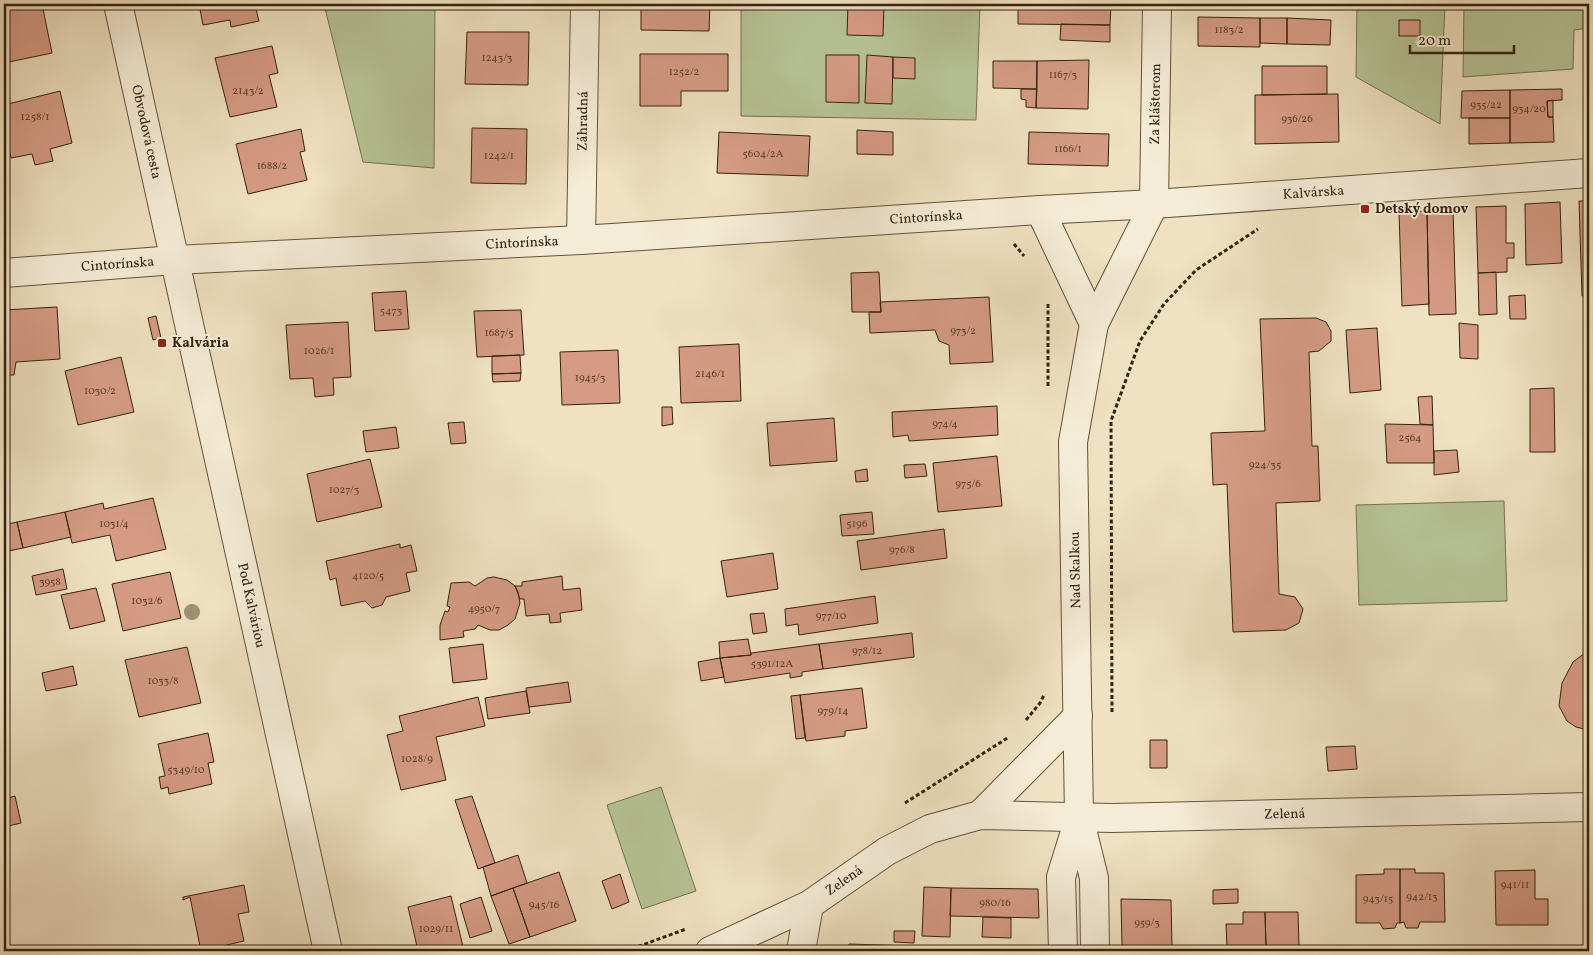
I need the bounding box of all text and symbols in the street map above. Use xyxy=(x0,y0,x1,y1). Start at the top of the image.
scale bar xyxy=(1410,22,1514,54)
house number: 1183/2 xyxy=(1214,23,1244,38)
text: 20 m xyxy=(1418,31,1451,52)
house number: 1243/3 xyxy=(482,51,513,66)
street label: Za kláštorom xyxy=(1145,63,1166,145)
house number: 1252/2 xyxy=(669,65,699,80)
house number: 1167/3 xyxy=(1049,68,1078,83)
street label: Obvodová cesta xyxy=(127,83,166,181)
house number: 2143/2 xyxy=(232,84,264,99)
street label: Záhradná xyxy=(573,91,593,151)
house number: 935/22 xyxy=(1470,98,1502,113)
house number: 934/20 xyxy=(1512,102,1546,117)
house number: 1258/1 xyxy=(20,110,50,125)
house number: 936/26 xyxy=(1281,112,1313,127)
house number: 1166/1 xyxy=(1054,142,1082,157)
house number: 5604/2A xyxy=(743,147,784,162)
house number: 1242/1 xyxy=(484,149,514,164)
house number: 1688/2 xyxy=(257,159,287,174)
street label: Kalvárska xyxy=(1282,181,1345,204)
place label: Detský domov xyxy=(1375,200,1468,219)
marker: Detský domov xyxy=(1359,203,1371,215)
street label: Cintorínska xyxy=(889,206,963,229)
street label: Cintorínska xyxy=(485,232,559,254)
street label: Cintorínska xyxy=(81,252,155,277)
house number: 5473 xyxy=(380,304,403,319)
house number: 973/2 xyxy=(950,324,976,339)
house number: 1687/5 xyxy=(485,326,513,341)
place label: Kalvária xyxy=(172,334,229,353)
marker: Kalvária xyxy=(156,337,168,349)
house number: 1026/1 xyxy=(304,344,334,359)
house number: 2146/1 xyxy=(695,367,725,382)
house number: 1945/3 xyxy=(575,371,606,386)
house number: 1030/2 xyxy=(84,384,116,399)
house number: 974/4 xyxy=(932,417,958,432)
house number: 2564 xyxy=(1398,431,1422,446)
house number: 924/35 xyxy=(1249,458,1281,473)
house number: 975/6 xyxy=(955,477,981,492)
house number: 1027/3 xyxy=(329,483,360,498)
house number: 1031/4 xyxy=(99,517,129,532)
house number: 5196 xyxy=(846,517,868,532)
street label: Nad Skalkou xyxy=(1066,531,1086,609)
house number: 976/8 xyxy=(889,543,915,558)
street label: Pod Kalváriou xyxy=(233,561,270,650)
house number: 4120/5 xyxy=(352,569,384,584)
house number: 3958 xyxy=(39,575,61,590)
house number: 1032/6 xyxy=(131,594,163,609)
house number: 4950/7 xyxy=(468,602,500,617)
house number: 977/10 xyxy=(816,609,847,624)
house number: 978/12 xyxy=(852,644,882,659)
house number: 5391/12A xyxy=(751,657,793,672)
house number: 1033/8 xyxy=(147,674,179,689)
house number: 979/14 xyxy=(817,704,849,719)
house number: 1028/9 xyxy=(401,752,433,767)
house number: 5349/10 xyxy=(167,763,205,778)
street label: Zelená xyxy=(1264,804,1306,824)
street label: Zelená xyxy=(822,861,867,900)
house number: 941/11 xyxy=(1501,878,1529,893)
house number: 942/13 xyxy=(1406,890,1438,905)
house number: 943/15 xyxy=(1363,892,1393,907)
house number: 980/16 xyxy=(979,896,1011,911)
house number: 945/16 xyxy=(529,898,560,913)
house number: 959/3 xyxy=(1134,916,1160,931)
house number: 1029/11 xyxy=(419,922,453,937)

